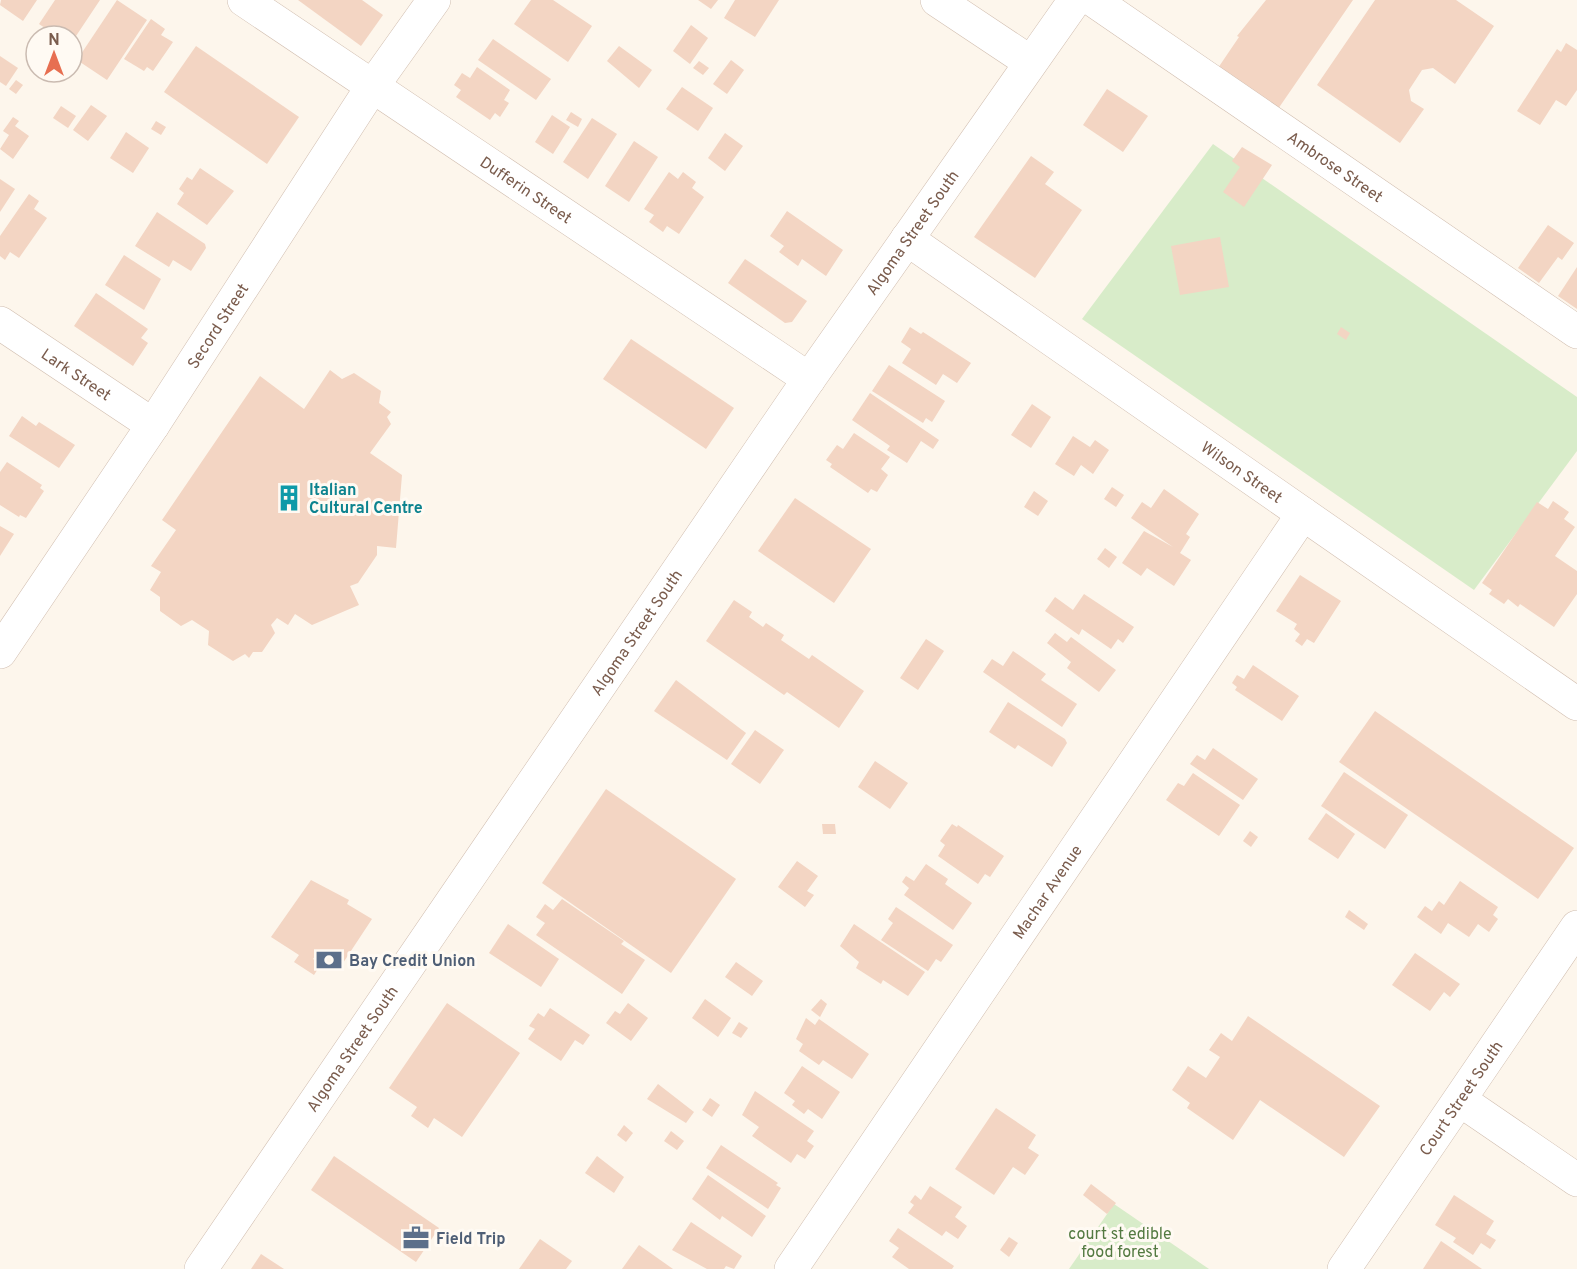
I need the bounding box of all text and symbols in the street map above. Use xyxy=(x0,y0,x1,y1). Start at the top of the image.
north arrow xyxy=(24,24,84,84)
text: N xyxy=(48,31,60,51)
street label: Ambrose Street xyxy=(1283,128,1386,208)
street label: Dufferin Street xyxy=(475,153,575,229)
street label: Algoma Street South xyxy=(863,167,964,300)
street label: Secord Street xyxy=(184,280,254,373)
street label: Lark Street xyxy=(37,345,114,406)
street label: Wilson Street xyxy=(1196,438,1286,509)
place label: Italian Cultural Centre xyxy=(309,481,423,519)
building icon: Italian Cultural Centre xyxy=(274,483,304,513)
street label: Algoma Street South xyxy=(587,567,688,700)
street label: Machar Avenue xyxy=(1010,842,1088,944)
bank icon: Bay Credit Union xyxy=(314,945,344,975)
place label: Bay Credit Union xyxy=(349,952,476,972)
street label: Algoma Street South xyxy=(303,983,403,1117)
street label: Court Street South xyxy=(1416,1038,1508,1160)
office icon: Field Trip xyxy=(401,1223,431,1253)
park label: court st edible food forest xyxy=(1068,1225,1172,1263)
place label: Field Trip xyxy=(436,1230,506,1250)

